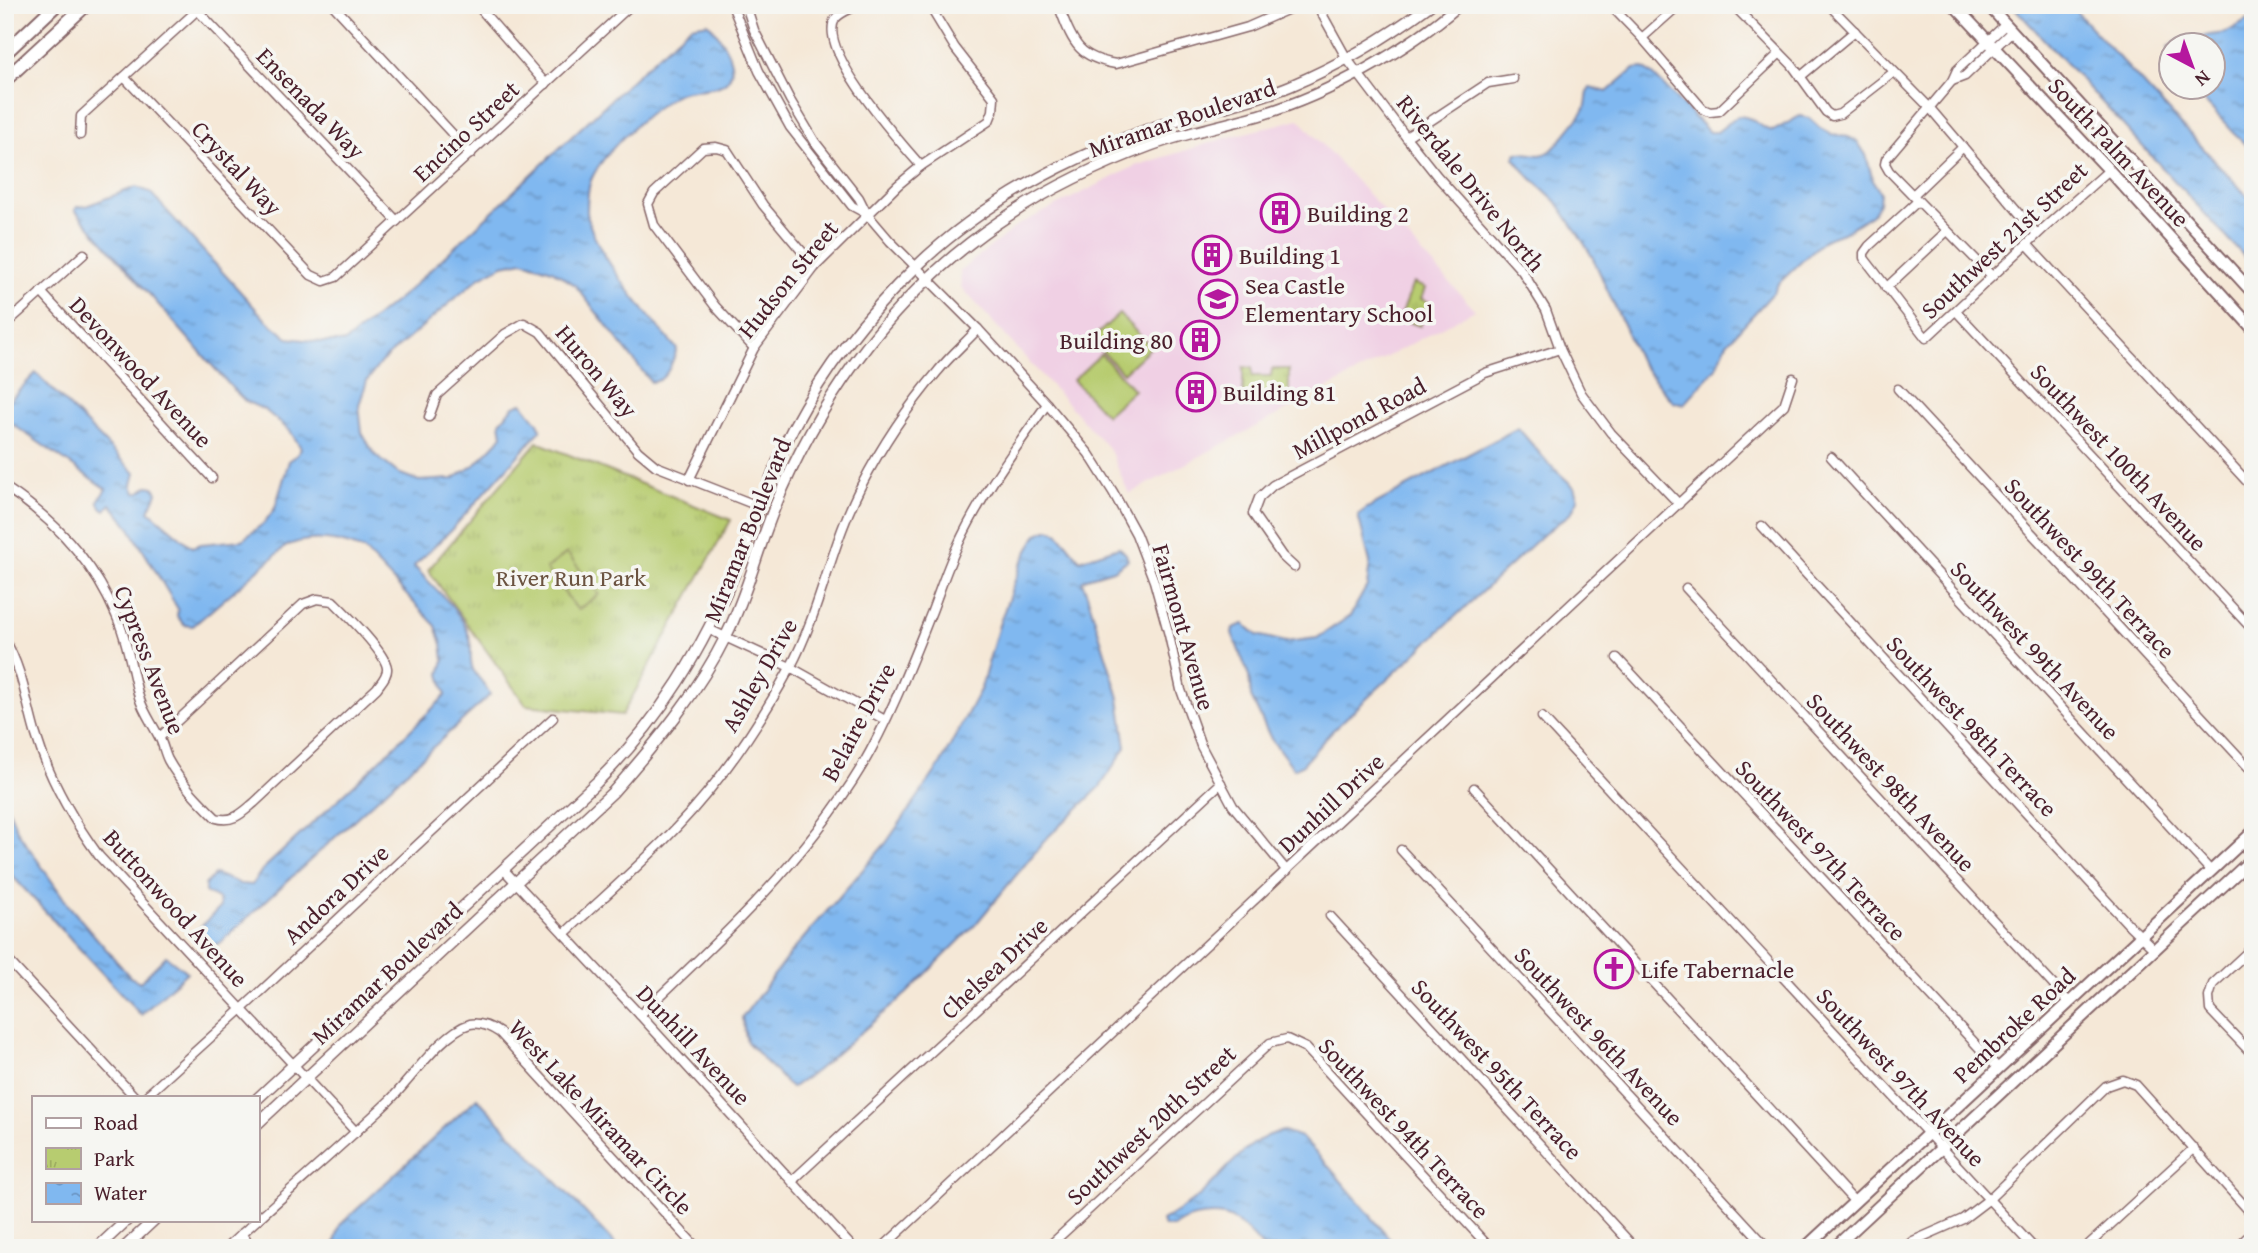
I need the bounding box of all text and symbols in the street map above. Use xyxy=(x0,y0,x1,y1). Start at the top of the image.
north arrow xyxy=(2156,32,2226,102)
street label: Ensenada Way xyxy=(249,39,373,167)
text: N xyxy=(2189,64,2217,94)
street label: South Palm Avenue xyxy=(2040,69,2198,235)
street label: Miramar Boulevard xyxy=(1084,70,1280,166)
street label: Encino Street xyxy=(405,72,528,190)
street label: Riverdale Drive North xyxy=(1388,87,1554,280)
street label: Crystal Way xyxy=(184,113,290,223)
street label: Southwest 21st Street xyxy=(1913,153,2096,327)
building icon: Building 2 xyxy=(1259,192,1301,234)
place label: Building 2 xyxy=(1307,196,1409,231)
street label: Hudson Street xyxy=(729,212,847,346)
building icon: Building 1 xyxy=(1191,234,1233,276)
place label: Building 1 xyxy=(1239,238,1341,273)
place label: Sea Castle Elementary School xyxy=(1245,268,1433,331)
school or university icon: Sea Castle Elementary School xyxy=(1197,278,1239,320)
street label: Devonwood Avenue xyxy=(61,288,221,456)
street label: Huron Way xyxy=(548,317,646,425)
building icon: Building 80 xyxy=(1179,319,1221,361)
place label: Building 80 xyxy=(1060,323,1173,358)
street label: Southwest 100th Avenue xyxy=(2022,355,2216,559)
street label: Millpond Road xyxy=(1286,368,1432,468)
building icon: Building 81 xyxy=(1175,371,1217,413)
place label: Building 81 xyxy=(1223,375,1336,410)
street label: Miramar Boulevard xyxy=(694,433,800,627)
street label: Southwest 99th Terrace xyxy=(1996,469,2184,667)
street label: Fairmont Avenue xyxy=(1144,540,1224,714)
street label: Southwest 99th Avenue xyxy=(1942,552,2128,748)
park label: River Run Park xyxy=(496,560,647,595)
street label: Cypress Avenue xyxy=(106,581,194,739)
street label: Ashley Drive xyxy=(712,611,806,739)
street label: Southwest 98th Terrace xyxy=(1878,627,2066,825)
street label: Belaire Drive xyxy=(812,657,904,787)
street label: Southwest 98th Avenue xyxy=(1798,684,1984,880)
street label: Dunhill Drive xyxy=(1270,745,1392,861)
street label: Southwest 97th Terrace xyxy=(1727,751,1915,949)
street label: Buttonwood Avenue xyxy=(95,821,257,995)
street label: Andora Drive xyxy=(275,836,397,952)
street label: Miramar Boulevard xyxy=(304,893,471,1053)
street label: Chelsea Drive xyxy=(932,909,1056,1027)
street label: Southwest 96th Avenue xyxy=(1506,938,1692,1134)
church icon: Life Tabernacle xyxy=(1593,948,1635,990)
place label: Life Tabernacle xyxy=(1641,952,1794,987)
street label: Pembroke Road xyxy=(1945,959,2083,1091)
street label: Southwest 95th Terrace xyxy=(1403,970,1591,1168)
street label: Dunhill Avenue xyxy=(629,977,759,1113)
street label: Southwest 97th Avenue xyxy=(1808,979,1994,1175)
street label: West Lake Miramar Circle xyxy=(501,1011,701,1223)
street label: Southwest 94th Terrace xyxy=(1310,1029,1498,1227)
street label: Southwest 20th Street xyxy=(1058,1036,1244,1213)
legend xyxy=(32,1096,259,1222)
text: Road xyxy=(94,1107,139,1138)
text: Park xyxy=(94,1143,135,1174)
text: Water xyxy=(94,1177,147,1208)

